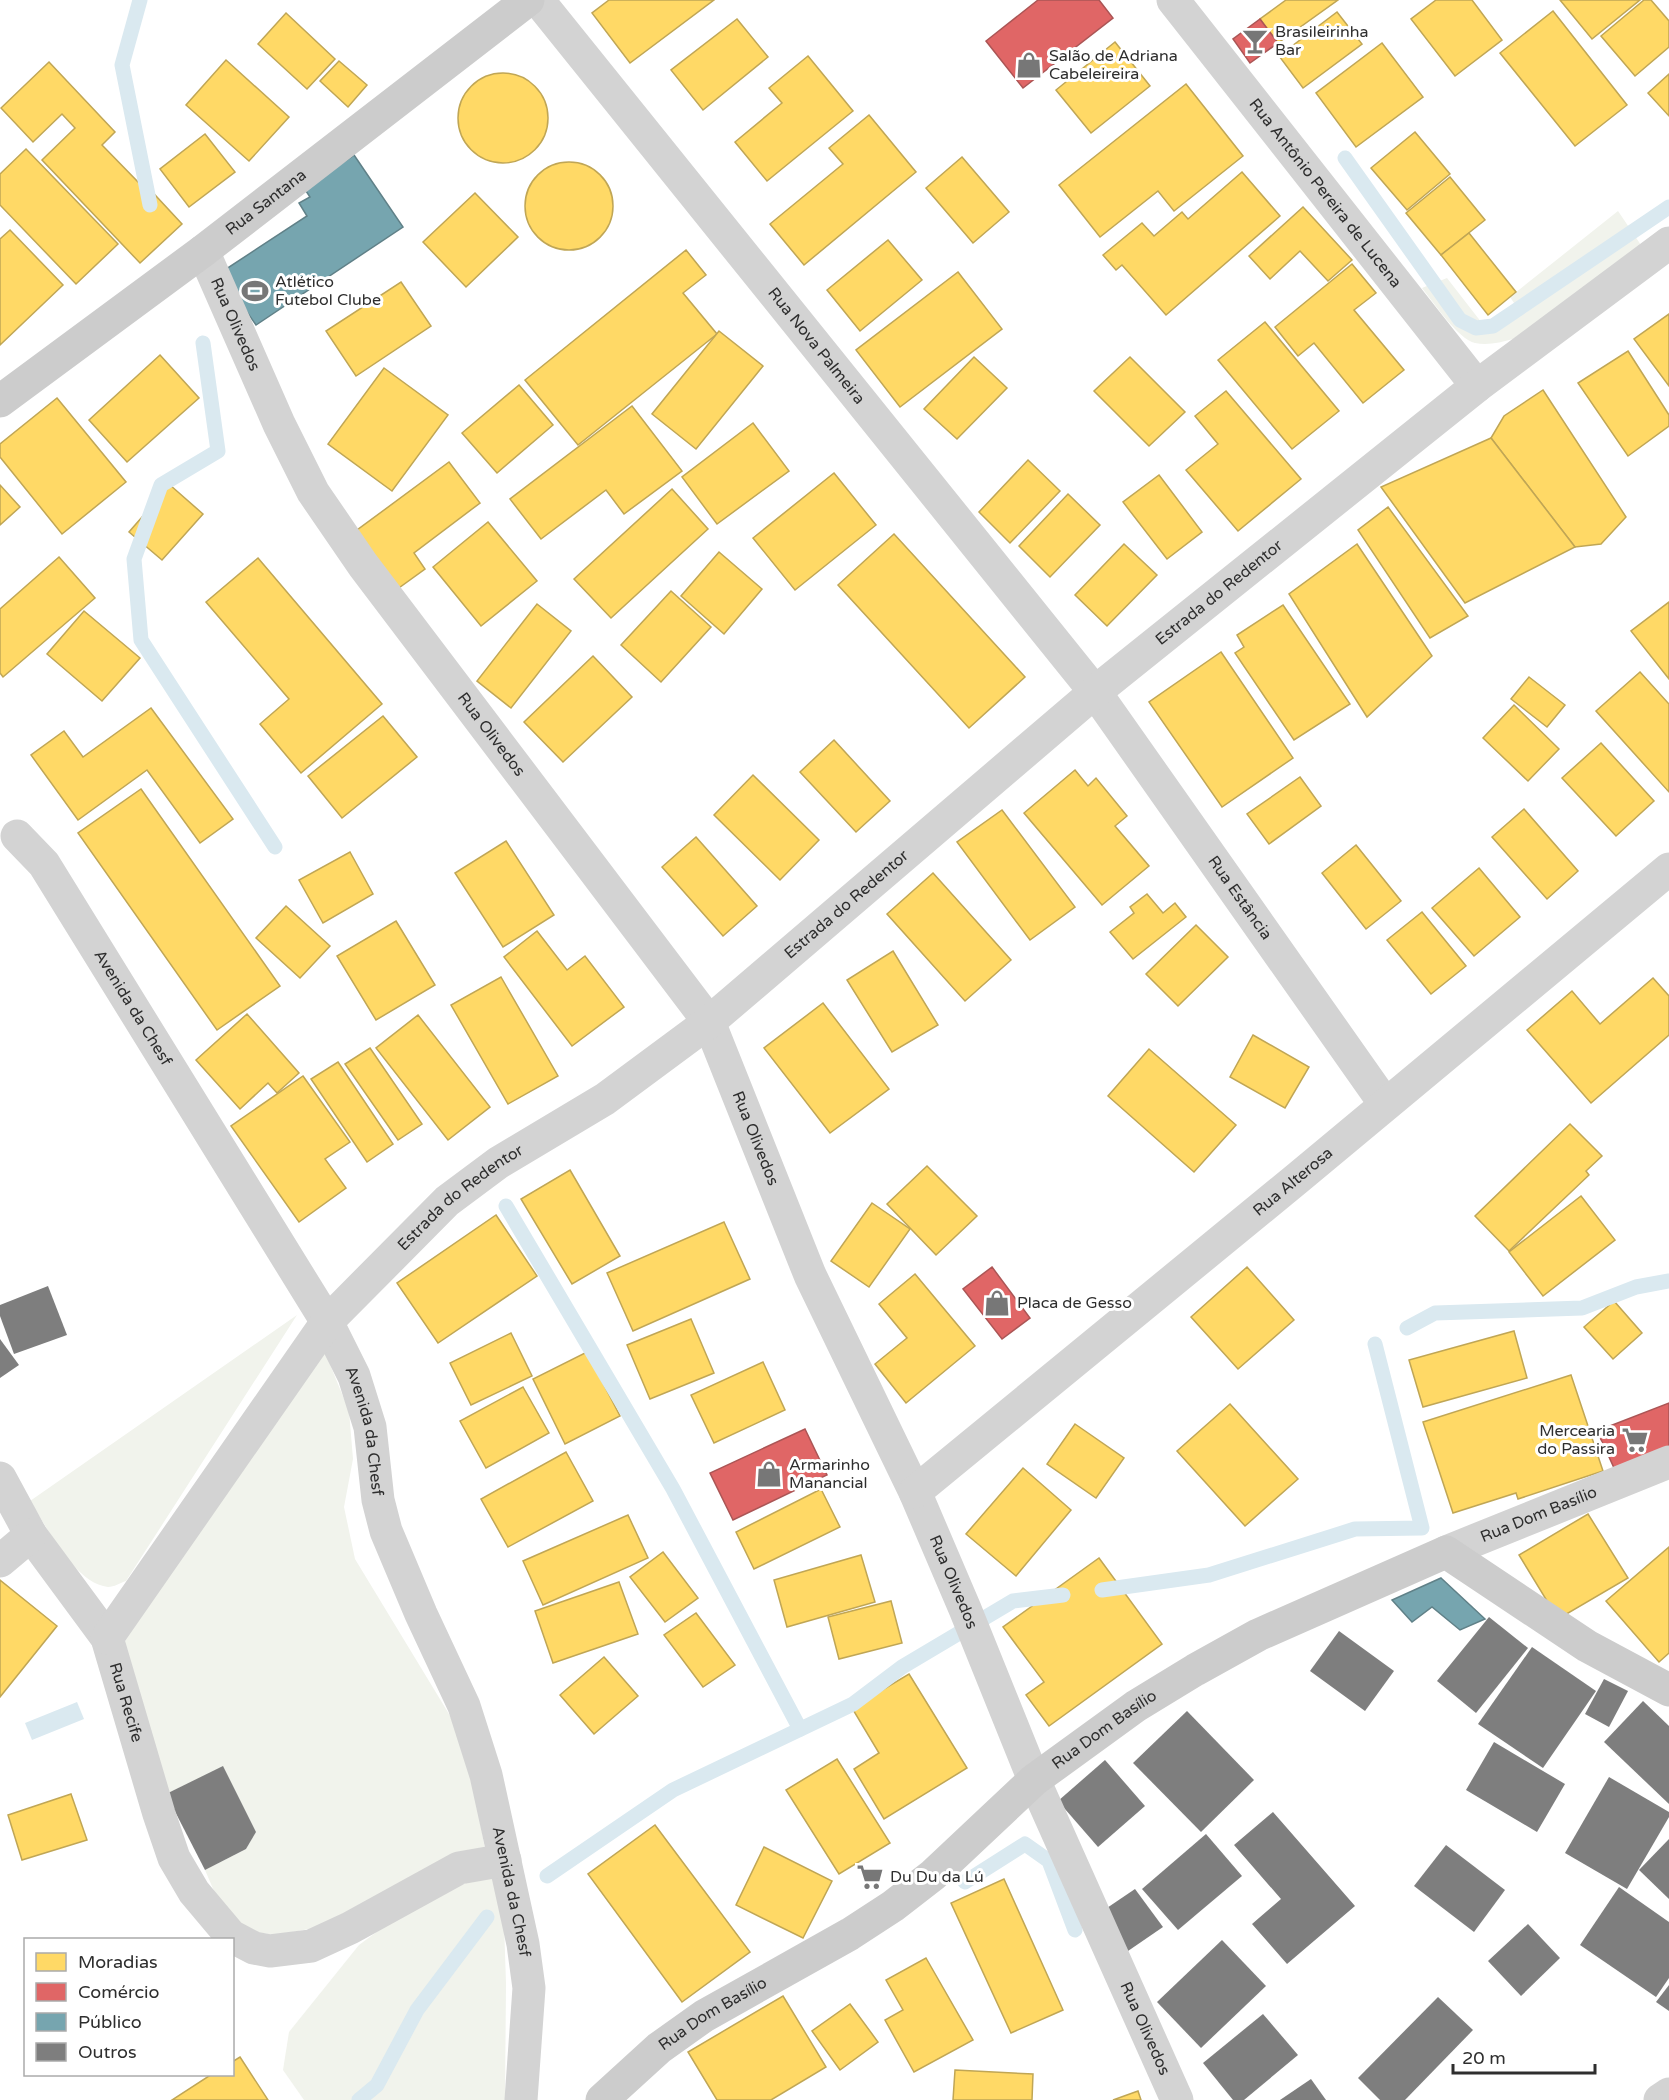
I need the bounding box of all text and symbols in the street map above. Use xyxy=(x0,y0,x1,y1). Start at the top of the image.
place label: Brasileirinha Bar xyxy=(1275,22,1368,60)
bar icon: Brasileirinha Bar xyxy=(1240,26,1270,56)
place label: Salão de Adriana Cabeleireira xyxy=(1049,46,1178,84)
shop icon: Salão de Adriana Cabeleireira xyxy=(1014,50,1044,80)
street label: Rua Antônio Pereira de Lucena xyxy=(1244,95,1406,292)
street label: Rua Santana xyxy=(222,165,310,240)
place label: Atlético Futebol Clube xyxy=(275,272,381,310)
street label: Rua Olivedos xyxy=(206,274,264,374)
sports icon: Atlético Futebol Clube xyxy=(240,276,270,306)
street label: Rua Nova Palmeira xyxy=(763,283,869,408)
street label: Estrada do Redentor xyxy=(1151,535,1287,650)
street label: Rua Olivedos xyxy=(453,688,529,780)
street label: Estrada do Redentor xyxy=(780,845,913,963)
street label: Rua Estância xyxy=(1203,852,1276,944)
street label: Avenida da Chesf xyxy=(89,946,177,1070)
street label: Rua Olivedos xyxy=(728,1088,783,1189)
street label: Estrada do Redentor xyxy=(393,1140,528,1255)
street label: Rua Alterosa xyxy=(1249,1143,1337,1221)
shop icon: Placa de Gesso xyxy=(982,1288,1012,1318)
place label: Placa de Gesso xyxy=(1017,1293,1132,1313)
street label: Avenida da Chesf xyxy=(341,1363,388,1498)
place label: Mercearia do Passira xyxy=(1537,1421,1615,1459)
supermarket icon: Mercearia do Passira xyxy=(1620,1425,1650,1455)
place label: Armarinho Manancial xyxy=(789,1455,870,1493)
shop icon: Armarinho Manancial xyxy=(754,1459,784,1489)
street label: Rua Dom Basílio xyxy=(1477,1482,1600,1547)
street label: Rua Olivedos xyxy=(925,1532,982,1632)
street label: Rua Recife xyxy=(105,1660,147,1745)
street label: Rua Dom Basílio xyxy=(1048,1686,1161,1774)
street label: Avenida da Chesf xyxy=(488,1825,535,1959)
supermarket icon: Du Du da Lú xyxy=(855,1862,885,1892)
place label: Du Du da Lú xyxy=(890,1867,984,1887)
legend xyxy=(24,1938,234,2076)
text: Moradias xyxy=(78,1951,158,1973)
street label: Rua Dom Basílio xyxy=(655,1973,771,2055)
street label: Rua Olivedos xyxy=(1116,1979,1175,2078)
text: Comércio xyxy=(78,1981,160,2003)
text: Público xyxy=(78,2011,142,2033)
scale bar xyxy=(1453,2037,1596,2075)
text: Outros xyxy=(78,2041,137,2063)
text: 20 m xyxy=(1462,2047,1506,2069)

